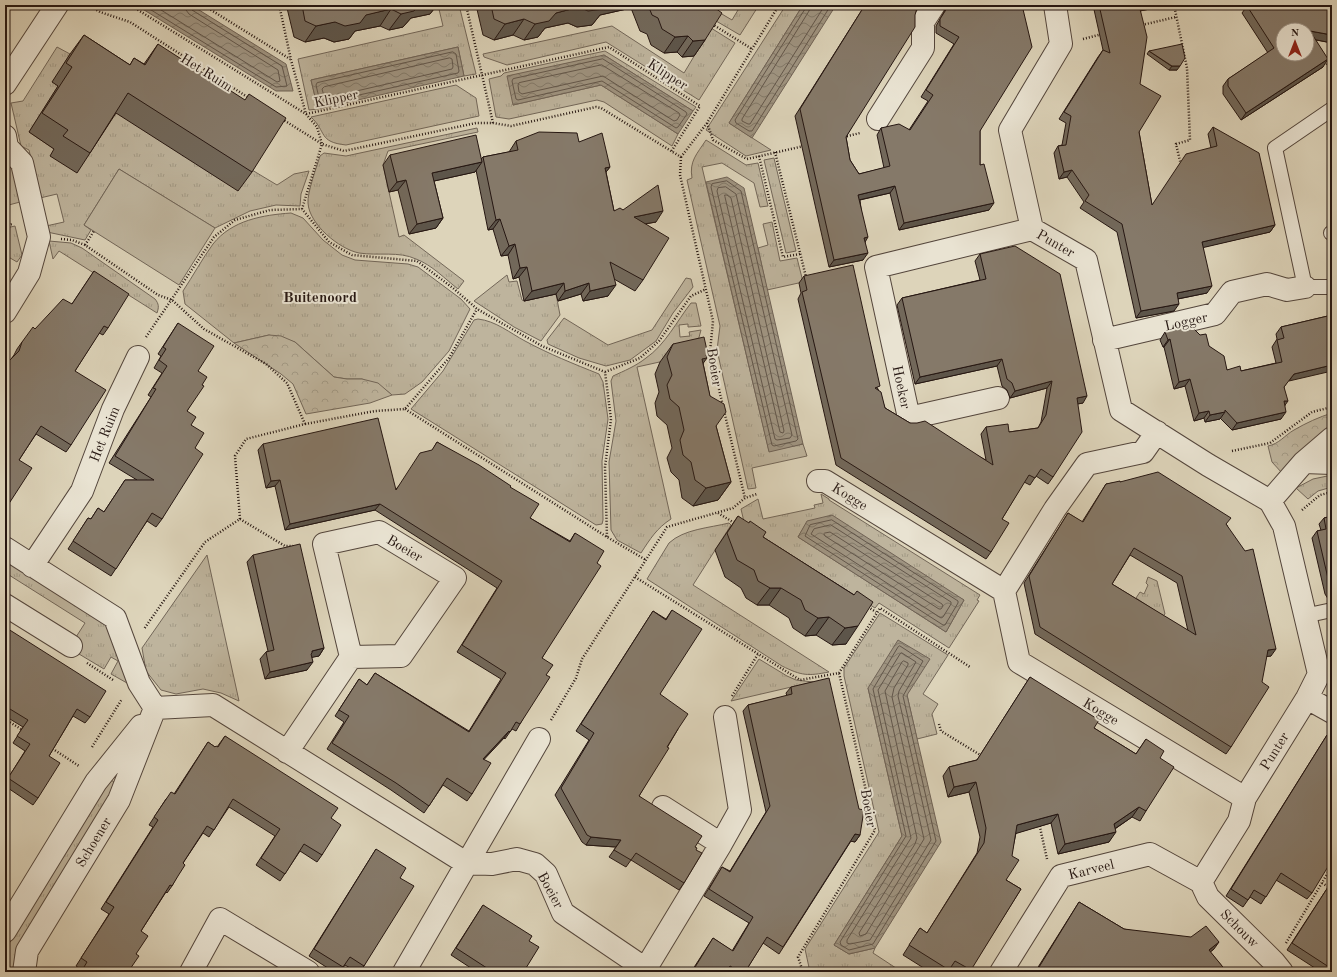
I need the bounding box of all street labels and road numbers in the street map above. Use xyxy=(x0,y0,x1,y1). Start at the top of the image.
street label: Het Ruim xyxy=(178,51,235,94)
street label: Klipper xyxy=(645,57,690,93)
street label: Klipper xyxy=(313,87,360,110)
street label: Punter xyxy=(1034,227,1077,260)
street label: Logger xyxy=(1163,310,1209,334)
street label: Boeier xyxy=(704,347,724,388)
street label: Hoeker xyxy=(890,364,912,410)
street label: Het Ruim xyxy=(87,405,122,464)
street label: Kogge xyxy=(829,481,870,513)
street label: Boeier xyxy=(384,533,425,565)
street label: Kogge xyxy=(1080,696,1121,728)
street label: Punter xyxy=(1258,730,1292,773)
street label: Boeier xyxy=(858,788,878,829)
street label: Schoener xyxy=(74,815,114,870)
street label: Karveel xyxy=(1067,857,1116,882)
street label: Boeier xyxy=(535,870,566,911)
street label: Schouw xyxy=(1217,907,1261,951)

